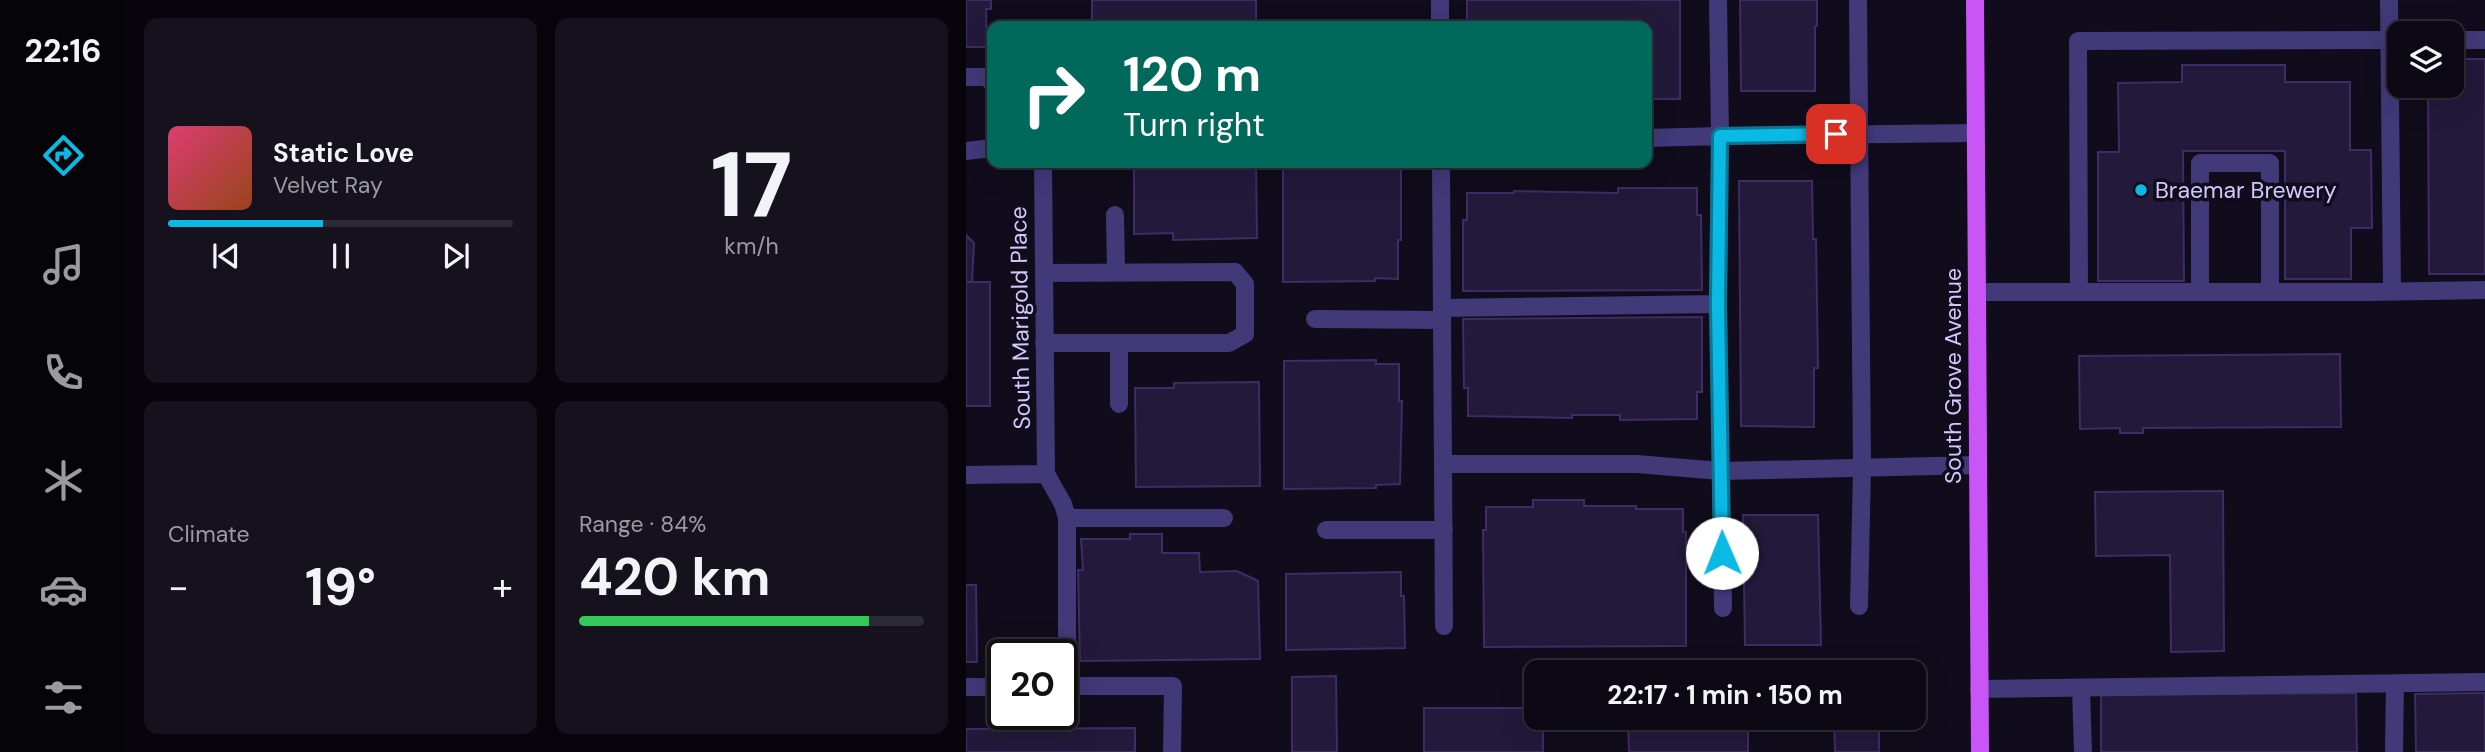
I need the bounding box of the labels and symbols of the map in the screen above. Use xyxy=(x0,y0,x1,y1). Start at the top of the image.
pin xyxy=(1806,104,1866,164)
place label: Braemar Brewery xyxy=(2155,175,2337,205)
marker: Braemar Brewery xyxy=(2133,182,2149,198)
street label: South Marigold Place xyxy=(1003,206,1037,430)
street label: South Grove Avenue xyxy=(1938,268,1968,484)
position arrow xyxy=(1685,516,1759,590)
speed limit sign: 20 xyxy=(987,639,1078,730)

